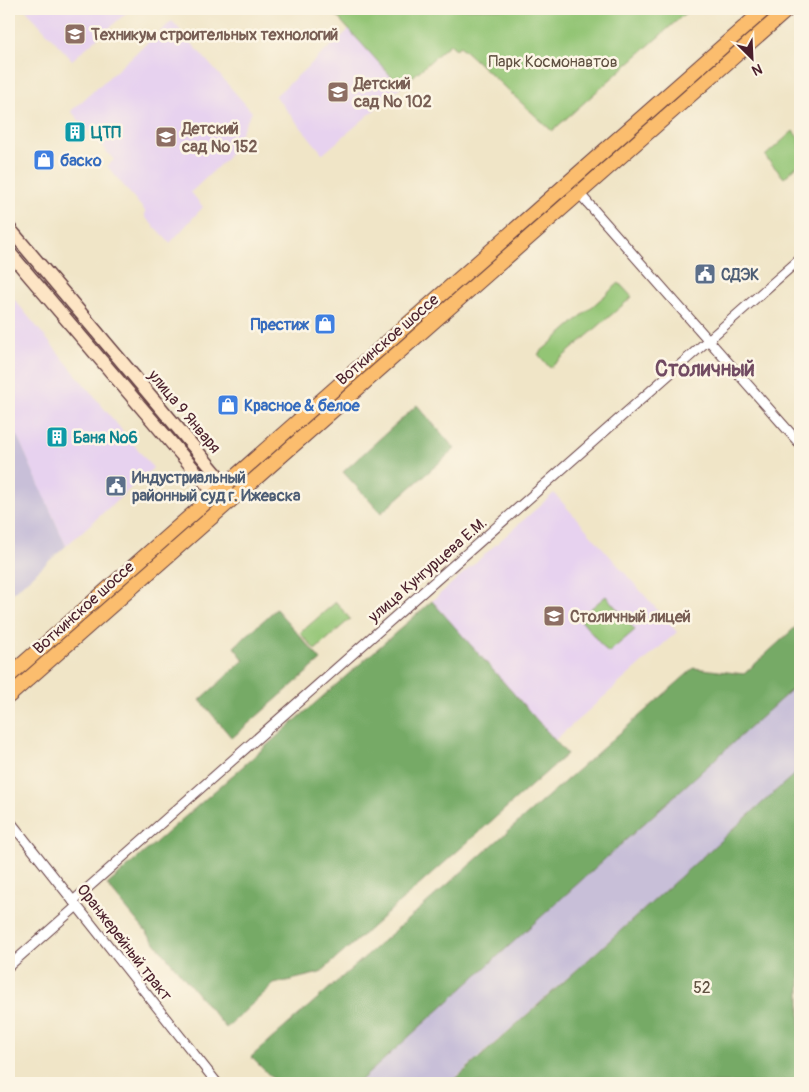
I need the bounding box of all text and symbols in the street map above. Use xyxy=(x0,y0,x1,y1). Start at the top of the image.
school or university icon: Техникум строительных технологий xyxy=(63,22,87,46)
place label: Техникум строительных технологий xyxy=(90,25,339,45)
north arrow xyxy=(726,32,776,82)
park label: Парк Космонавтов xyxy=(488,52,618,72)
text: N xyxy=(749,60,765,79)
place label: Детский сад № 102 xyxy=(353,74,432,112)
school or university icon: Детский сад № 102 xyxy=(326,80,350,104)
place label: Детский сад № 152 xyxy=(181,119,257,157)
building icon: ЦТП xyxy=(63,120,87,144)
place label: ЦТП xyxy=(91,123,121,143)
school or university icon: Детский сад № 152 xyxy=(154,125,178,149)
shop icon: баско xyxy=(32,148,56,172)
place label: баско xyxy=(60,151,102,171)
public building icon: СДЭК xyxy=(693,262,717,286)
place label: СДЭК xyxy=(721,265,759,285)
street label: Воткинское шоссе xyxy=(332,290,443,390)
shop icon: Престиж xyxy=(313,312,337,336)
place label: Престиж xyxy=(251,315,310,335)
district label: Столичный xyxy=(655,356,755,383)
street label: улица 9 Января xyxy=(143,365,225,457)
shop icon: Красное & белое xyxy=(216,393,240,417)
place label: Красное & белое xyxy=(244,396,361,416)
building icon: Баня №6 xyxy=(45,425,69,449)
place label: Баня №6 xyxy=(73,428,138,448)
place label: Индустриальный районный суд г. Ижевска xyxy=(132,468,301,506)
public building icon: Индустриальный районный суд г. Ижевска xyxy=(104,474,128,498)
street label: улица Кунгурцева Е.М. xyxy=(363,513,491,627)
street label: Воткинское шоссе xyxy=(29,557,139,658)
school or university icon: Столичный лицей xyxy=(542,604,566,628)
place label: Столичный лицей xyxy=(570,607,691,627)
street label: Оранжерейный тракт xyxy=(72,880,176,1005)
park label: 52 xyxy=(693,978,711,998)

